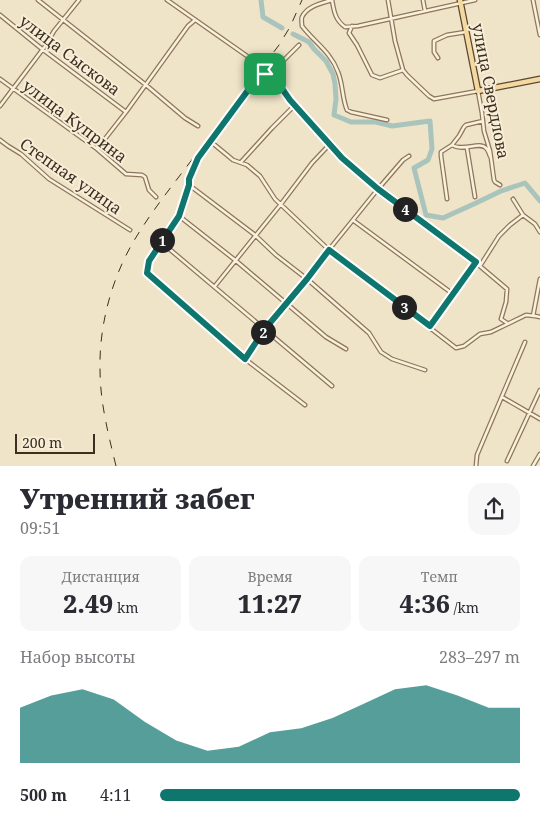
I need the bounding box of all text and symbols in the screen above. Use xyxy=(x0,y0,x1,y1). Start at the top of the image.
street label: улица Сыскова xyxy=(15,10,125,100)
street label: улица Свердлова xyxy=(467,21,515,161)
pin xyxy=(244,53,286,95)
icon: arrive xyxy=(251,60,279,88)
street label: улица Куприна xyxy=(18,74,132,168)
street label: Степная улица xyxy=(16,133,126,219)
pin: 4 xyxy=(392,196,418,222)
text: 4 xyxy=(402,200,409,219)
pin: 1 xyxy=(150,228,174,252)
text: 1 xyxy=(159,231,166,250)
pin: 3 xyxy=(392,294,416,320)
text: 3 xyxy=(401,298,408,317)
pin: 2 xyxy=(250,320,276,344)
text: 2 xyxy=(260,323,267,342)
scale bar xyxy=(15,430,95,454)
text: 200 m xyxy=(22,433,62,452)
text: Утренний забег xyxy=(20,479,254,517)
button: share xyxy=(468,483,520,535)
text: 09:51 xyxy=(20,517,60,539)
text: Дистанция xyxy=(62,567,140,586)
text: Время xyxy=(247,567,293,586)
text: Темп xyxy=(421,567,458,586)
text: 2.49 xyxy=(63,586,113,620)
text: 11:27 xyxy=(238,586,302,620)
text: 4:36 xyxy=(400,586,450,620)
text: km xyxy=(113,598,138,617)
text: /km xyxy=(450,598,479,617)
text: Набор высоты xyxy=(20,646,135,668)
text: 283–297 m xyxy=(439,646,520,668)
text: 500 m xyxy=(20,784,67,806)
text: 4:11 xyxy=(100,784,131,806)

